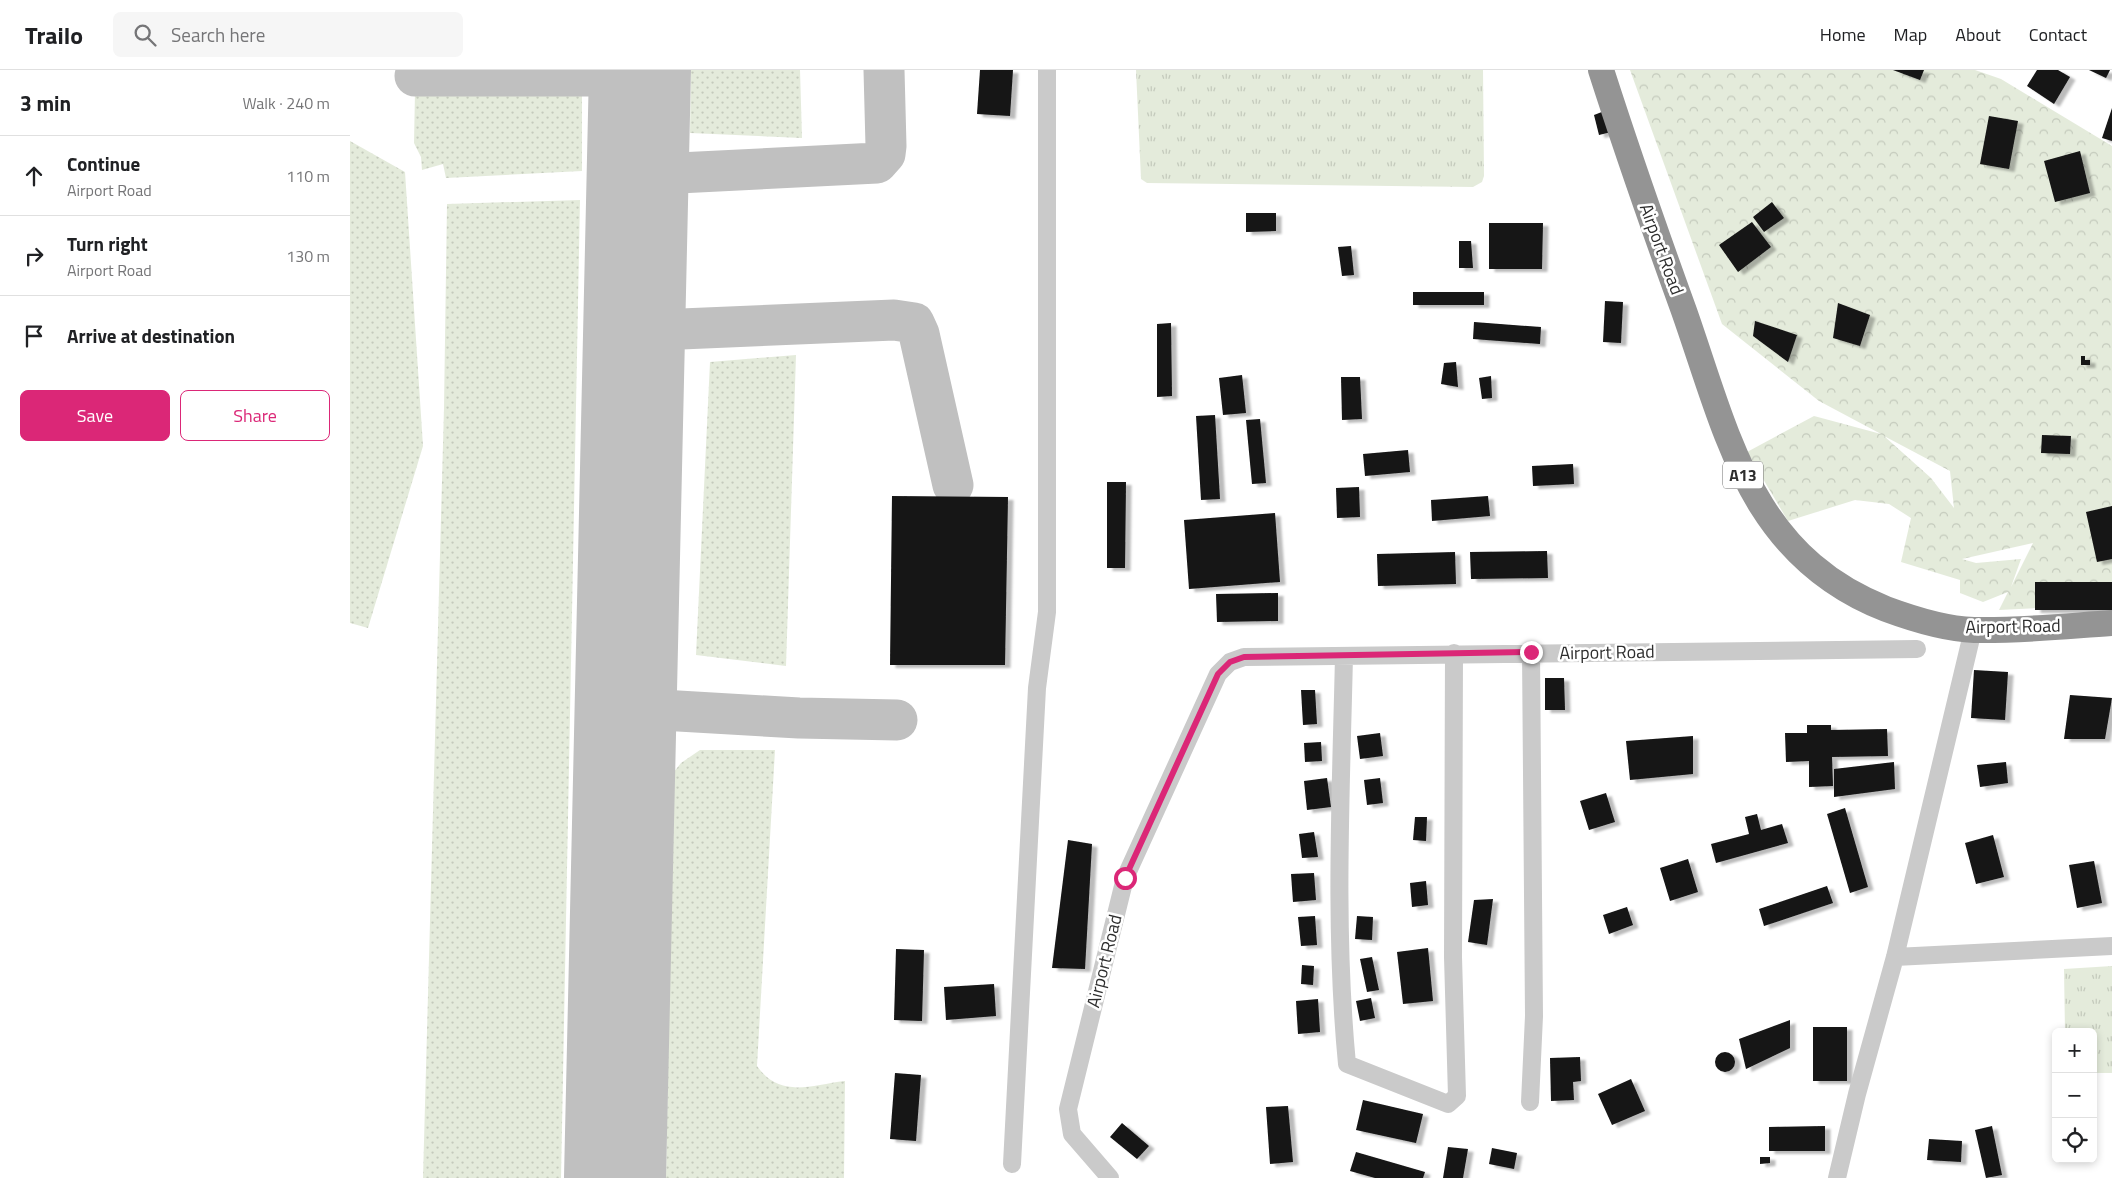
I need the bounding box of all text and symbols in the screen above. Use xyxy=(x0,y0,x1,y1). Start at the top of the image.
search box xyxy=(113,12,463,57)
text: Trailo xyxy=(25,17,83,53)
text: Search here xyxy=(171,20,265,49)
icon: search xyxy=(131,21,159,49)
text: Home xyxy=(1820,21,1866,48)
text: Map xyxy=(1894,21,1927,48)
text: About xyxy=(1955,21,2001,48)
text: Contact xyxy=(2029,21,2087,48)
text: 3 min xyxy=(20,87,71,119)
text: Walk · 240 m xyxy=(242,91,330,115)
text: Continue xyxy=(67,149,140,178)
icon: ahead xyxy=(20,162,48,190)
text: 110 m xyxy=(286,164,330,188)
text: Airport Road xyxy=(67,178,152,202)
street label: Airport Road xyxy=(1633,200,1691,298)
text: Turn right xyxy=(67,229,148,258)
icon: right xyxy=(20,242,48,270)
text: 130 m xyxy=(286,244,330,268)
text: Airport Road xyxy=(67,258,152,282)
text: Arrive at destination xyxy=(67,321,235,350)
icon: arrive xyxy=(20,322,48,350)
button: Save xyxy=(20,390,170,441)
button: Share xyxy=(180,390,330,441)
road number: A13 xyxy=(1723,462,1763,488)
street label: Airport Road xyxy=(1965,612,2061,640)
street label: Airport Road xyxy=(1559,638,1655,666)
route end xyxy=(1520,641,1543,664)
route start xyxy=(1114,867,1137,890)
street label: Airport Road xyxy=(1079,911,1129,1011)
map controls xyxy=(2052,1028,2097,1163)
button: + xyxy=(2052,1028,2097,1073)
button: − xyxy=(2052,1073,2097,1118)
button: locate xyxy=(2052,1118,2097,1163)

